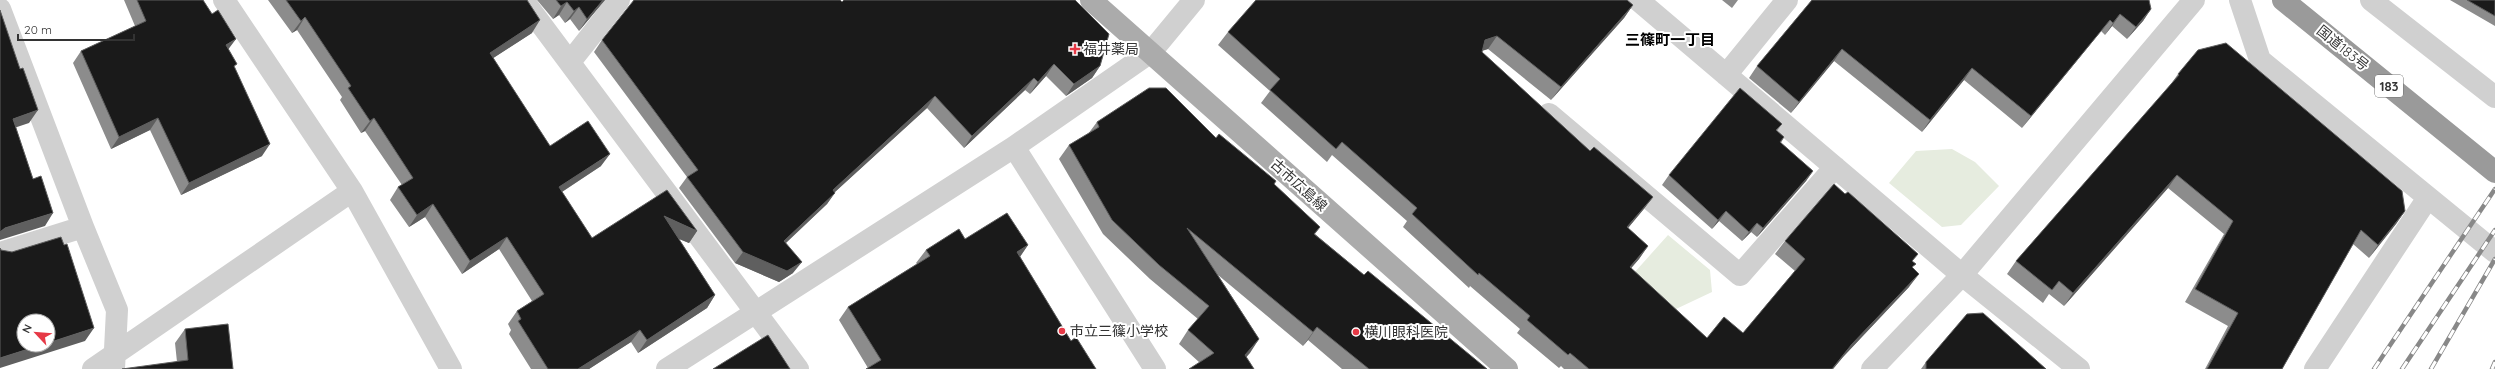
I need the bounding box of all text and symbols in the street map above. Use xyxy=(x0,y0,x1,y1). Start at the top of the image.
scale bar xyxy=(18,16,134,42)
street label: 国道183号 xyxy=(2313,21,2373,75)
text: 20 m xyxy=(24,22,52,37)
district label: 三篠町一丁目 xyxy=(1625,30,1715,49)
place label: 福井薬局 xyxy=(1083,40,1139,58)
marker: 福井薬局 xyxy=(1070,44,1080,54)
road number: 183 xyxy=(2375,75,2403,97)
street label: 古市広島線 xyxy=(1267,155,1331,215)
north arrow xyxy=(16,313,56,353)
text: N xyxy=(19,322,35,335)
place label: 市立三篠小学校 xyxy=(1070,322,1168,340)
place label: 横川眼科医院 xyxy=(1364,323,1448,341)
marker: 市立三篠小学校 xyxy=(1057,326,1067,336)
marker: 横川眼科医院 xyxy=(1351,327,1361,337)

